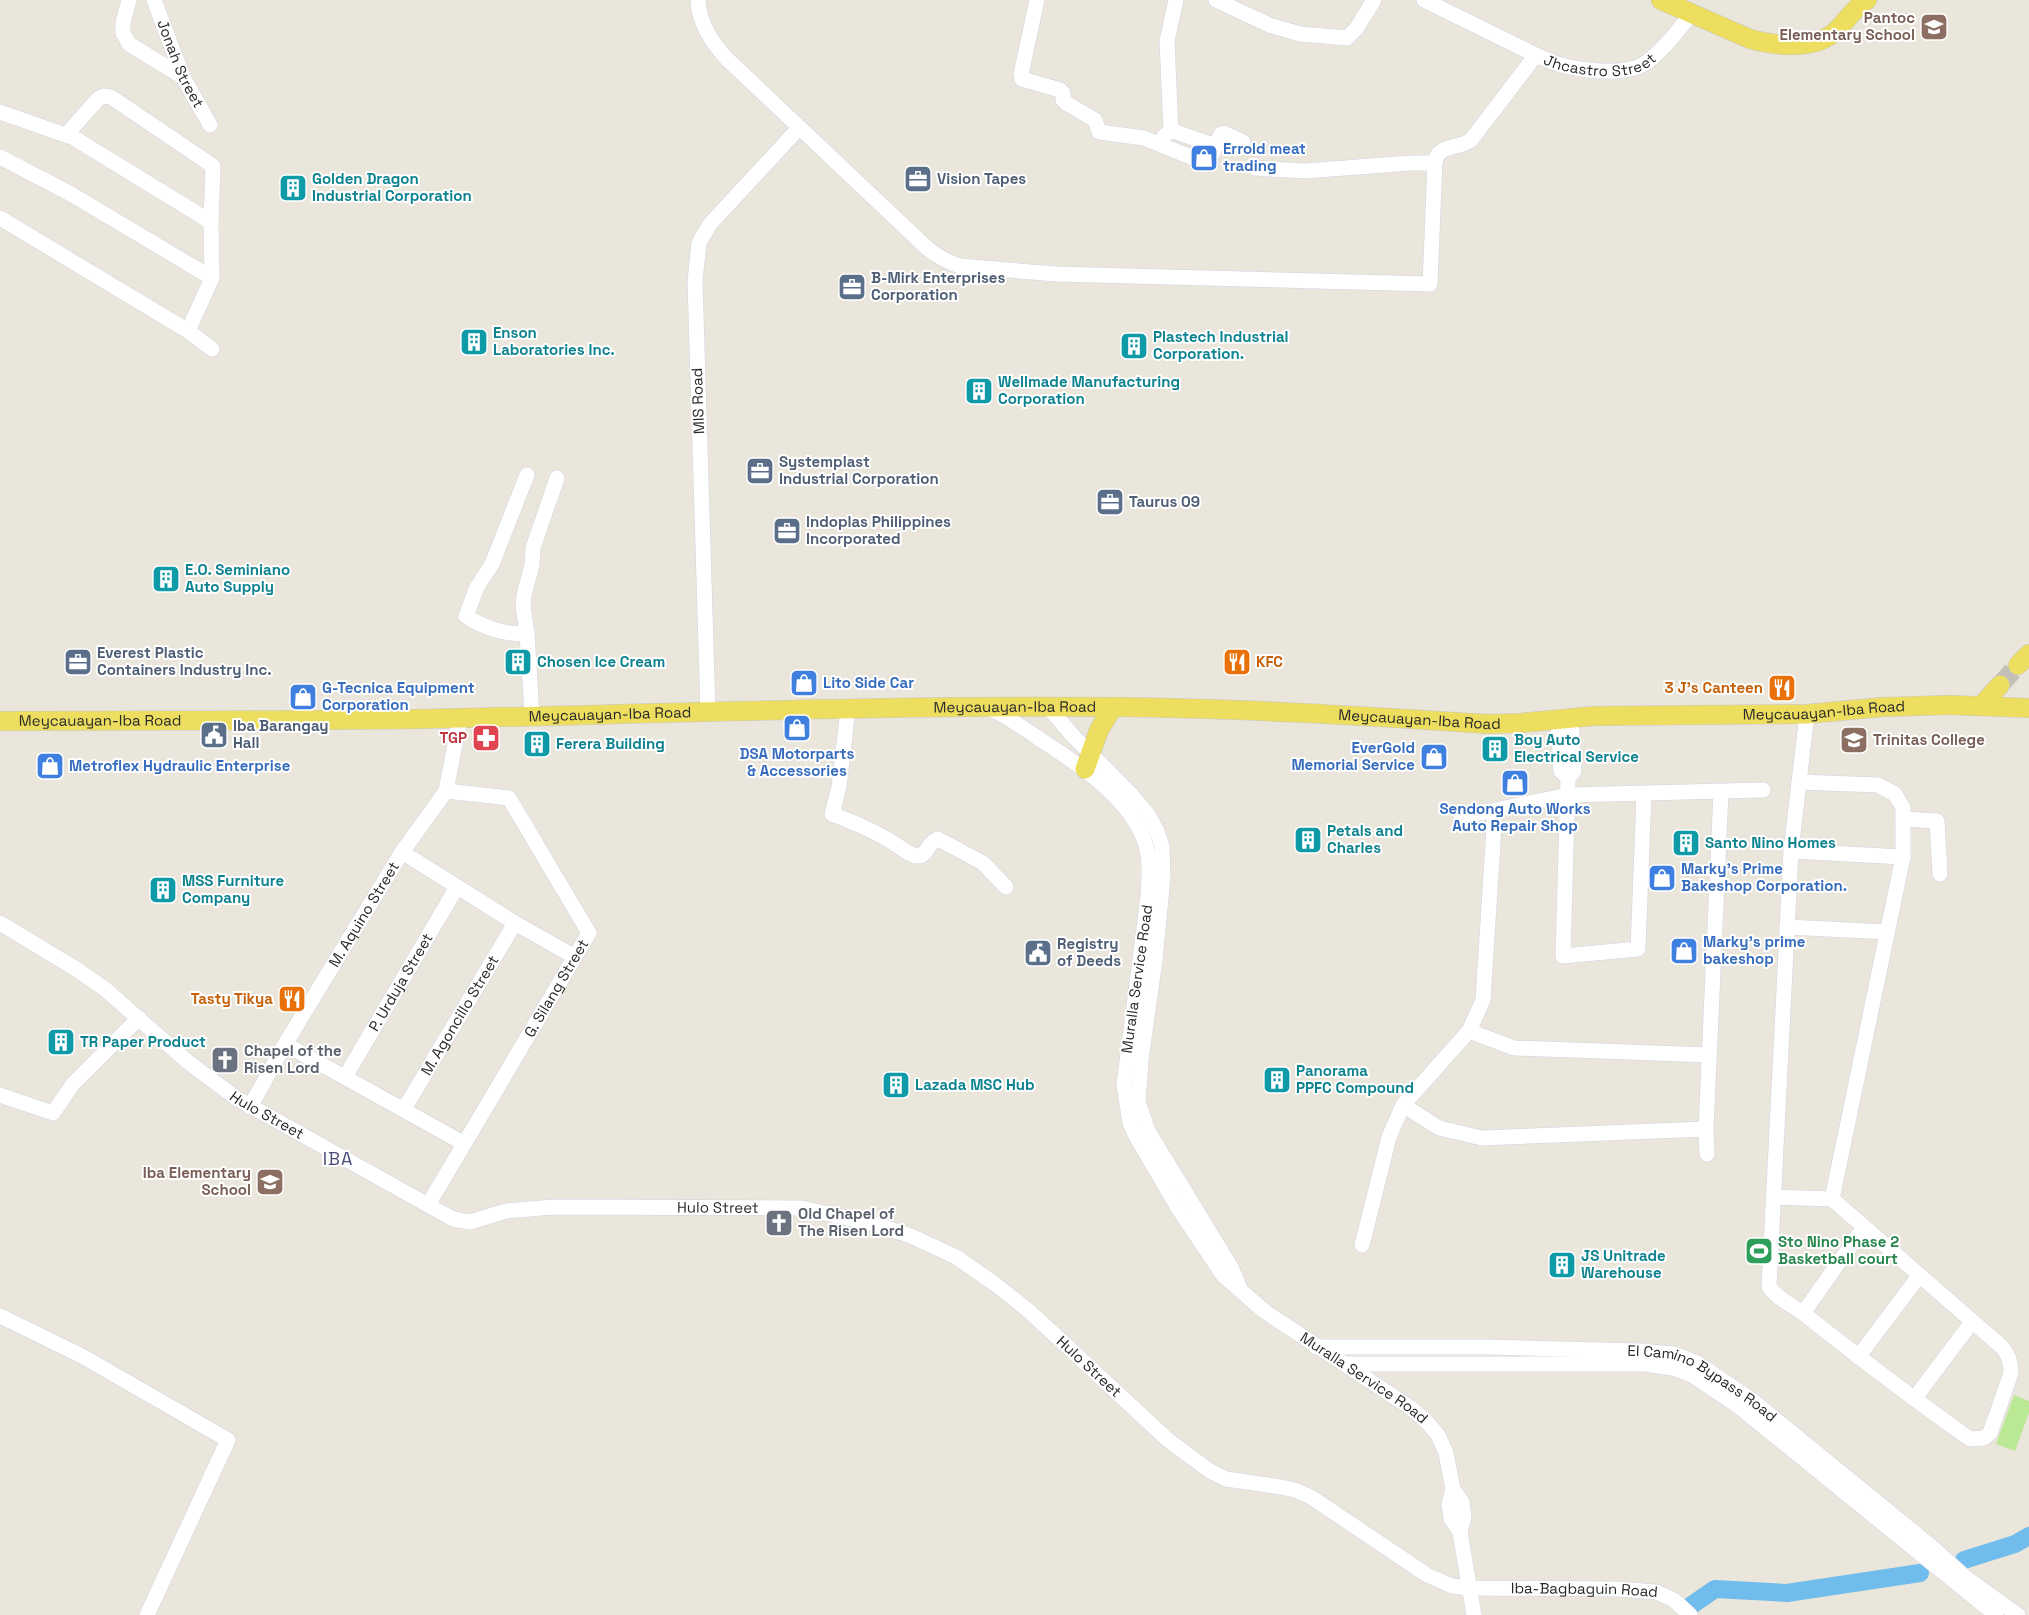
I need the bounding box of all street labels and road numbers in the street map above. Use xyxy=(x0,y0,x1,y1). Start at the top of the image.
street label: Jonah Street xyxy=(153,17,208,111)
street label: Jhcastro Street xyxy=(1541,49,1660,80)
street label: MIS Road xyxy=(687,367,708,435)
street label: Meycauayan-Iba Road xyxy=(1743,696,1905,724)
street label: Meycauayan-Iba Road xyxy=(933,697,1096,716)
street label: Meycauayan-Iba Road xyxy=(528,702,692,725)
street label: Meycauayan-Iba Road xyxy=(1338,705,1501,733)
street label: Meycauayan-Iba Road xyxy=(19,710,181,730)
street label: M. Aquino Street xyxy=(324,858,403,970)
street label: Muralla Service Road xyxy=(1117,903,1156,1055)
street label: P. Urduja Street xyxy=(364,929,437,1035)
street label: G. Silang Street xyxy=(520,935,592,1040)
street label: M. Agoncillo Street xyxy=(416,952,503,1079)
street label: Hulo Street xyxy=(226,1087,308,1143)
street label: Hulo Street xyxy=(677,1197,759,1217)
street label: Muralla Service Road xyxy=(1297,1328,1432,1427)
street label: Hulo Street xyxy=(1053,1331,1126,1401)
street label: El Camino Bypass Road xyxy=(1627,1341,1781,1426)
street label: Iba-Bagbaguin Road xyxy=(1511,1578,1659,1601)

